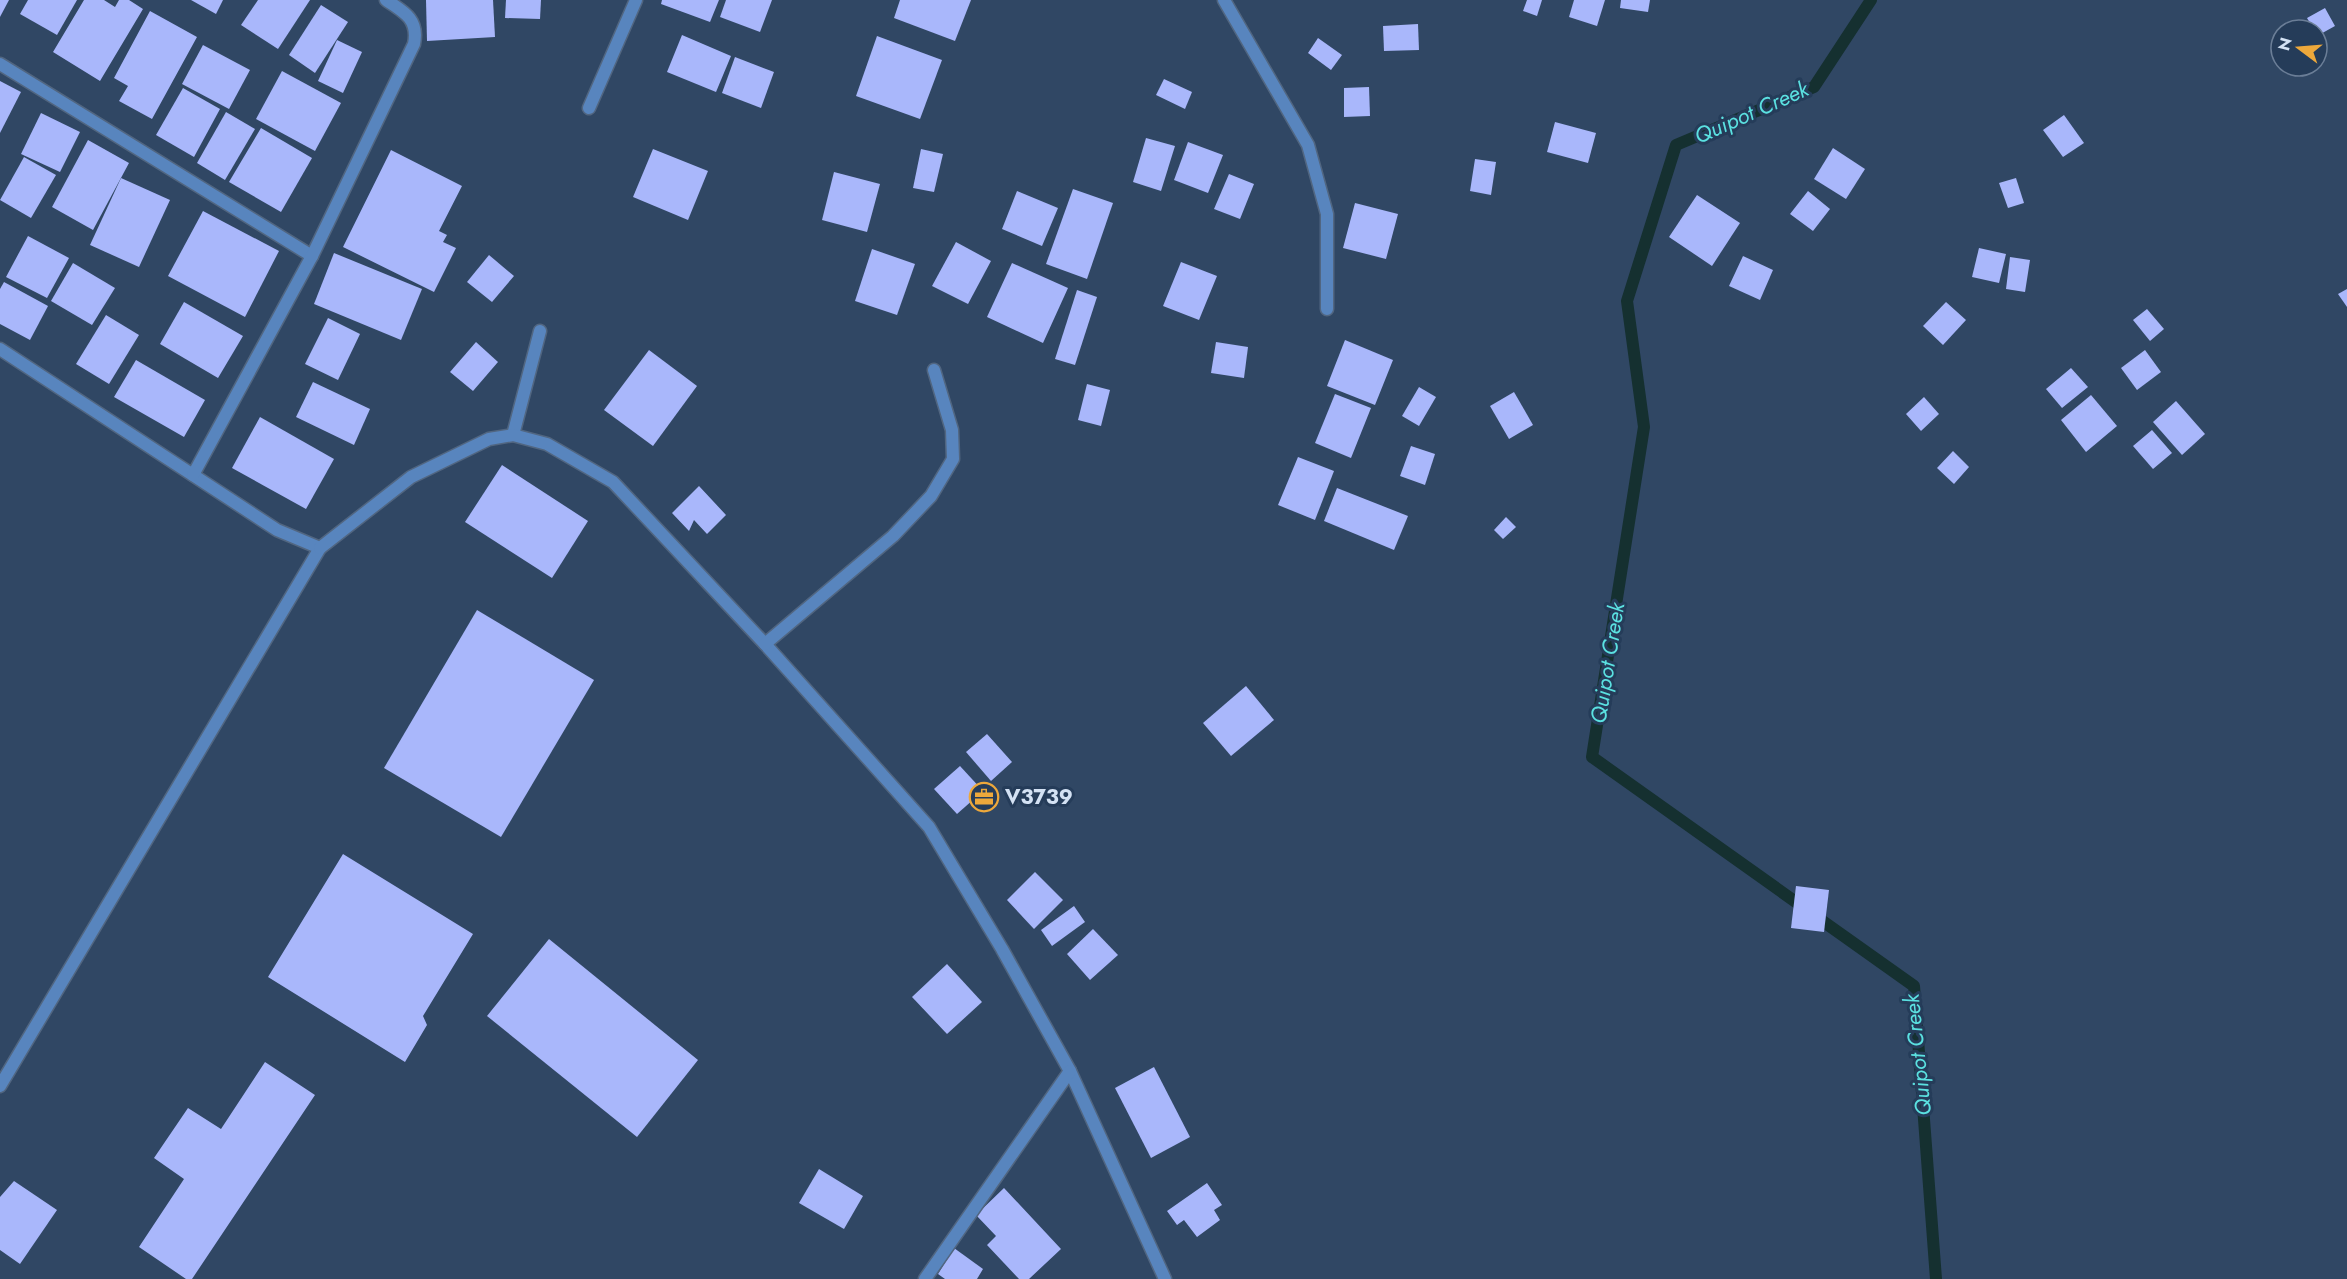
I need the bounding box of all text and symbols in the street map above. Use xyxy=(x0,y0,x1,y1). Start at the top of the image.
north arrow xyxy=(2269,18,2329,78)
text: N xyxy=(2272,35,2298,53)
water label: Quipot Creek xyxy=(1689,72,1815,151)
water label: Quipot Creek xyxy=(1582,599,1633,726)
office icon: V3739 xyxy=(968,781,1000,813)
place label: V3739 xyxy=(1004,782,1073,812)
water label: Quipot Creek xyxy=(1895,991,1939,1117)

